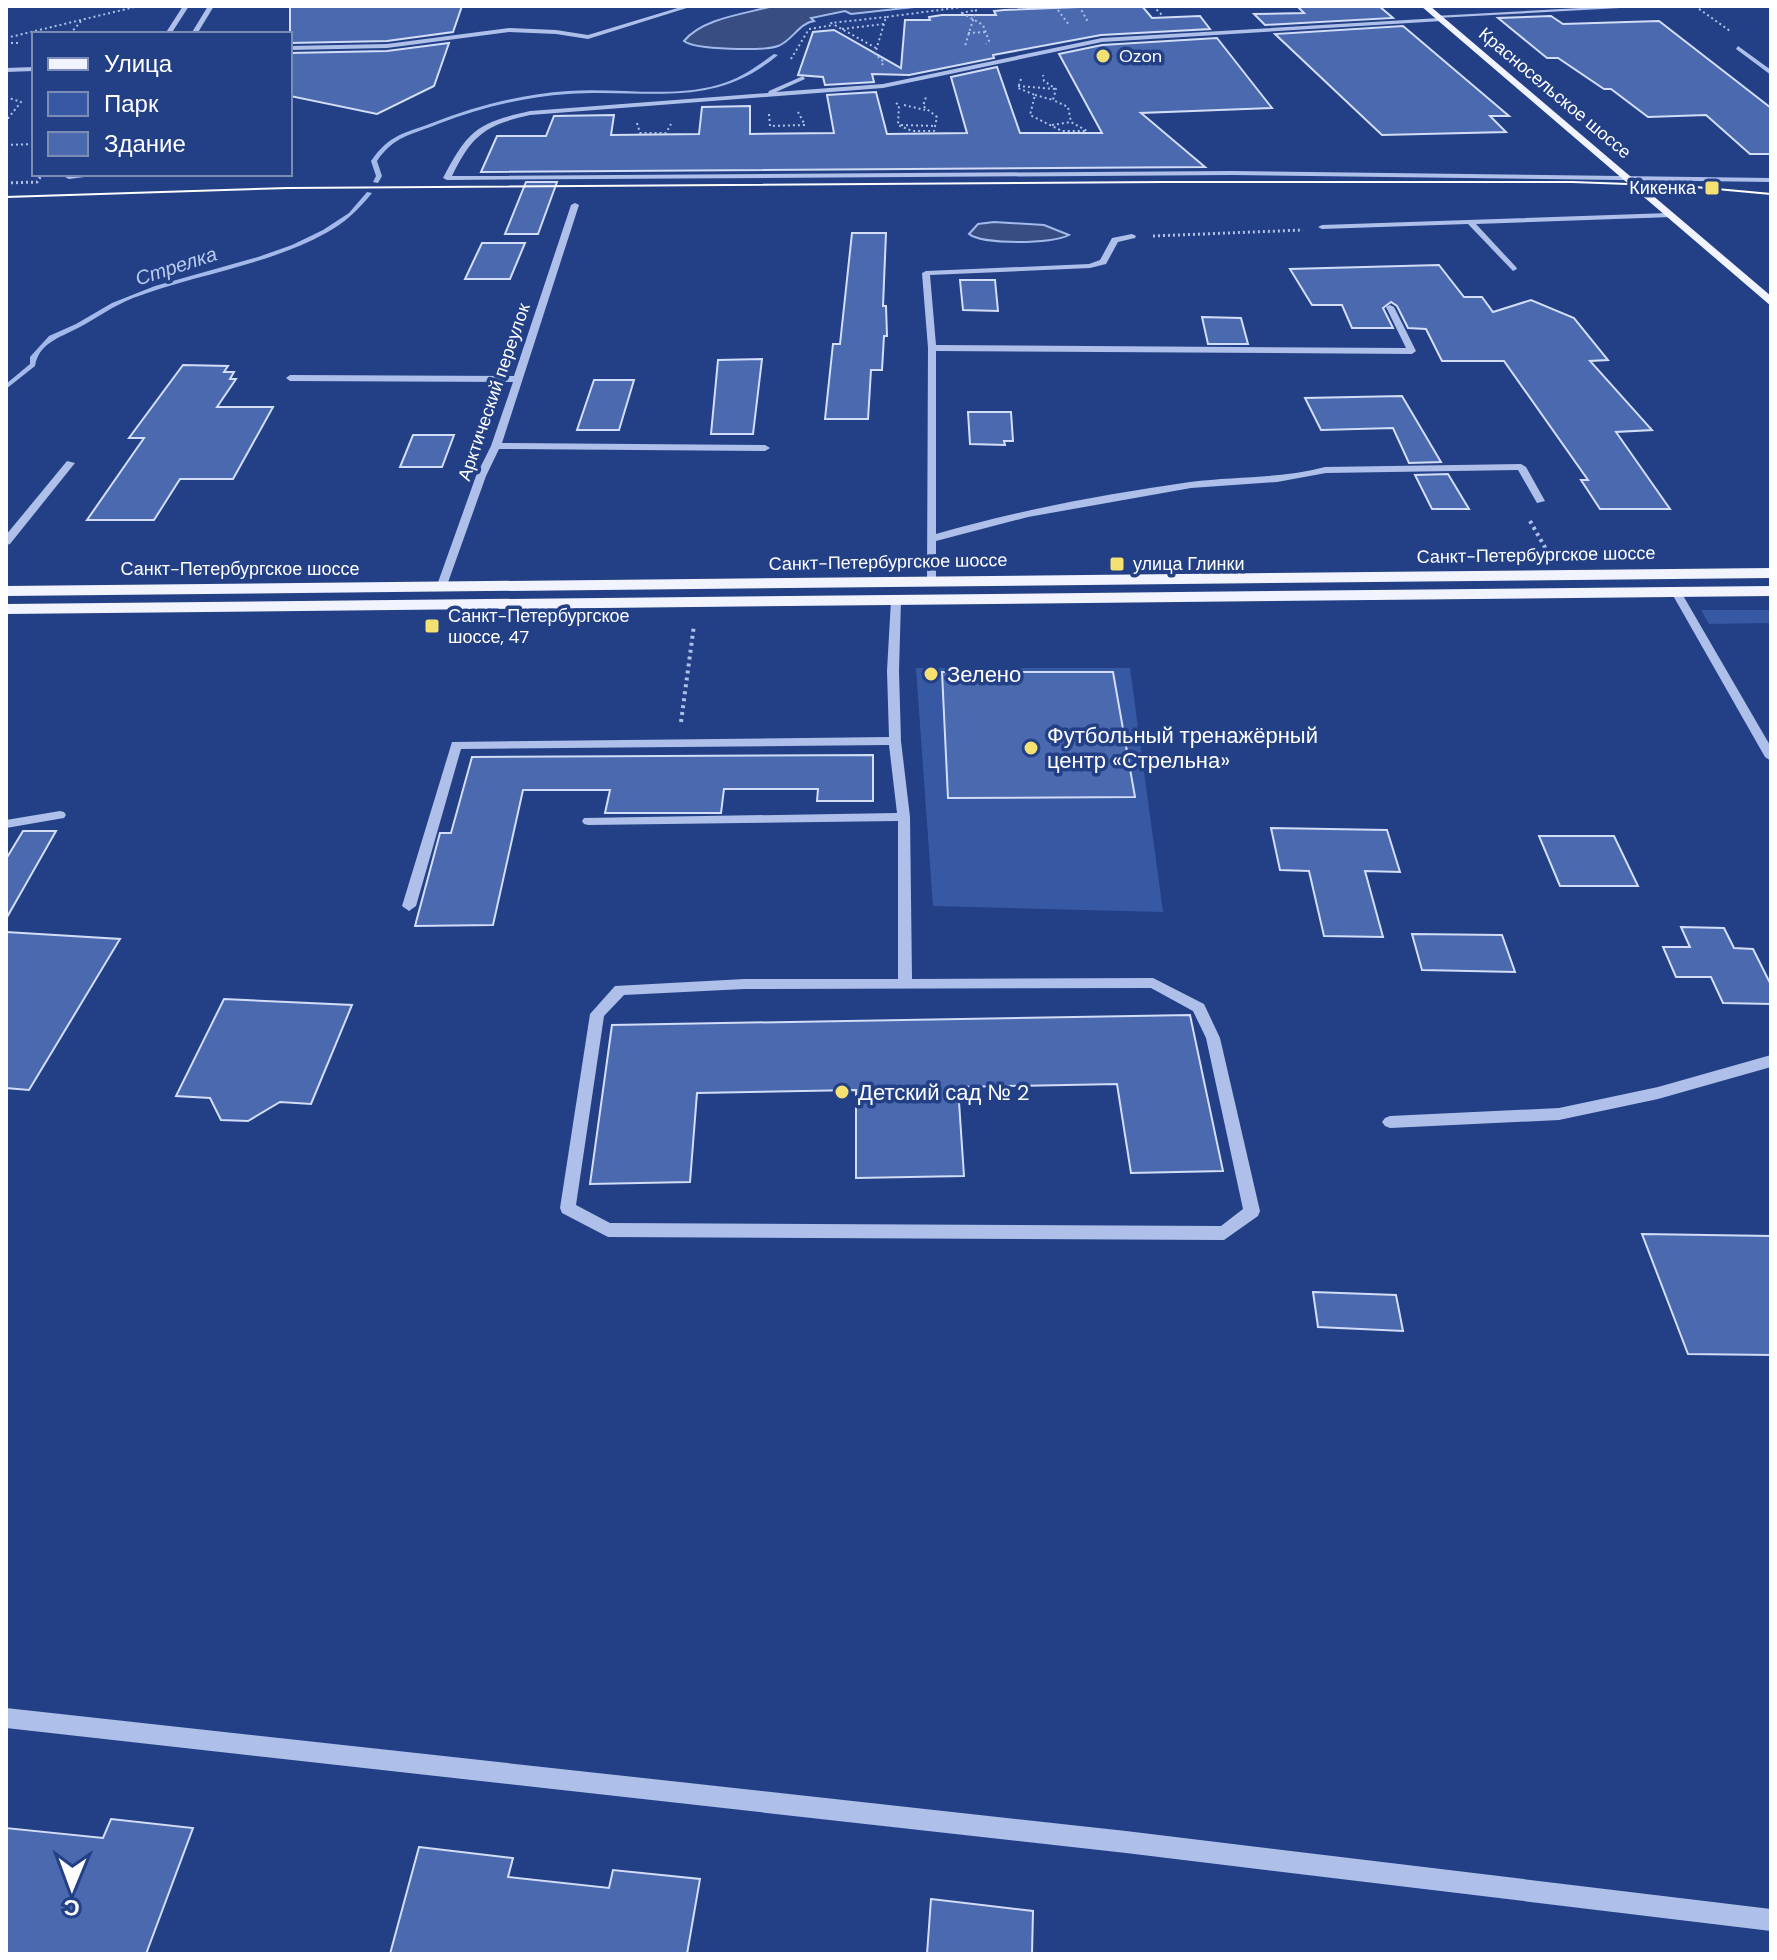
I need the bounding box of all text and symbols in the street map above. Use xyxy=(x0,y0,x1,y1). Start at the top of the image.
street label: Красносельское шоссе xyxy=(1474,22,1636,164)
legend xyxy=(32,32,292,176)
place label: Ozon xyxy=(1119,44,1162,68)
marker: Ozon xyxy=(1094,47,1112,65)
text: Улица xyxy=(104,48,173,79)
text: Парк xyxy=(104,88,159,119)
text: Здание xyxy=(104,128,186,159)
place label: Кикенка xyxy=(1629,176,1697,200)
marker: Кикенка xyxy=(1703,179,1721,197)
water label: Стрелка xyxy=(132,241,220,291)
street label: Арктический переулок xyxy=(452,300,536,484)
street label: Санкт-Петербургское шоссе xyxy=(1416,541,1656,569)
street label: Санкт-Петербургское шоссе xyxy=(768,548,1008,576)
place label: улица Глинки xyxy=(1133,552,1244,576)
marker: улица Глинки xyxy=(1108,555,1126,573)
street label: Санкт-Петербургское шоссе xyxy=(121,557,359,581)
place label: Санкт-Петербургское шоссе, 47 xyxy=(448,604,630,649)
marker: Санкт-Петербургское шоссе, 47 xyxy=(423,617,441,635)
place label: Зелено xyxy=(947,660,1021,689)
marker: Зелено xyxy=(922,665,940,683)
place label: Футбольный тренажёрный центр «Стрельна» xyxy=(1047,721,1318,775)
marker: Футбольный тренажёрный центр «Стрельна» xyxy=(1022,739,1040,757)
place label: Детский сад № 2 xyxy=(858,1078,1029,1107)
marker: Детский сад № 2 xyxy=(833,1083,851,1101)
north arrow xyxy=(32,1848,112,1928)
text: С xyxy=(63,1893,80,1922)

